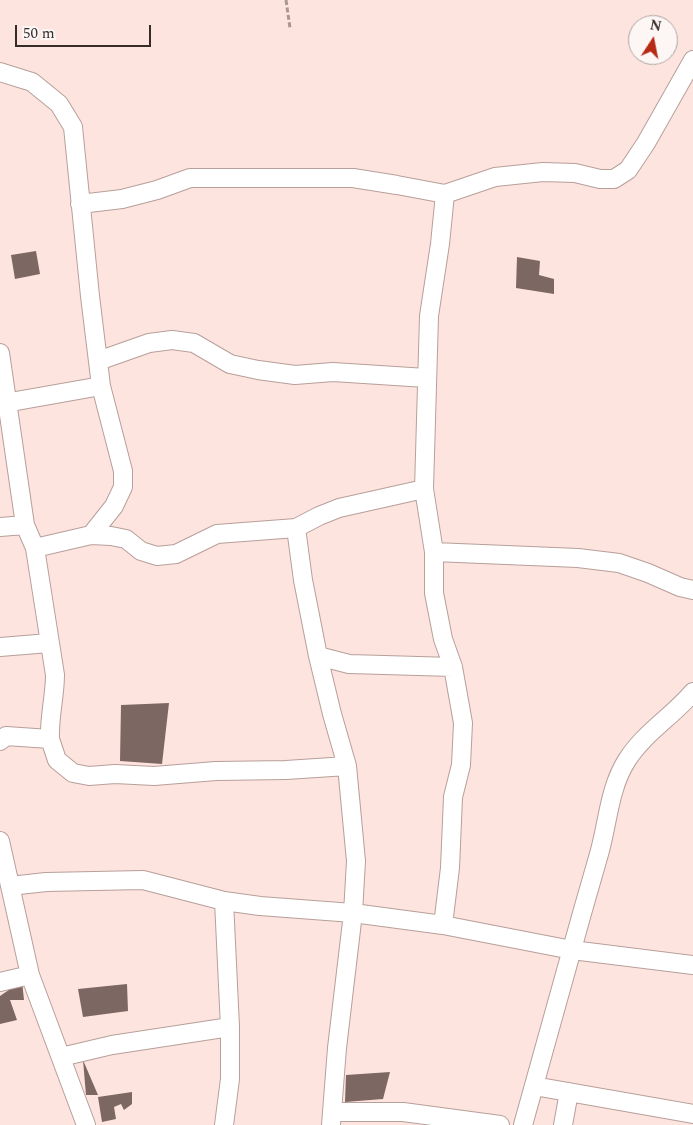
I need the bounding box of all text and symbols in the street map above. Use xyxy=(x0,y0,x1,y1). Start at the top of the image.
text: N xyxy=(648,14,663,37)
scale bar xyxy=(18,15,154,47)
north arrow xyxy=(628,15,678,65)
text: 50 m xyxy=(23,22,55,45)

